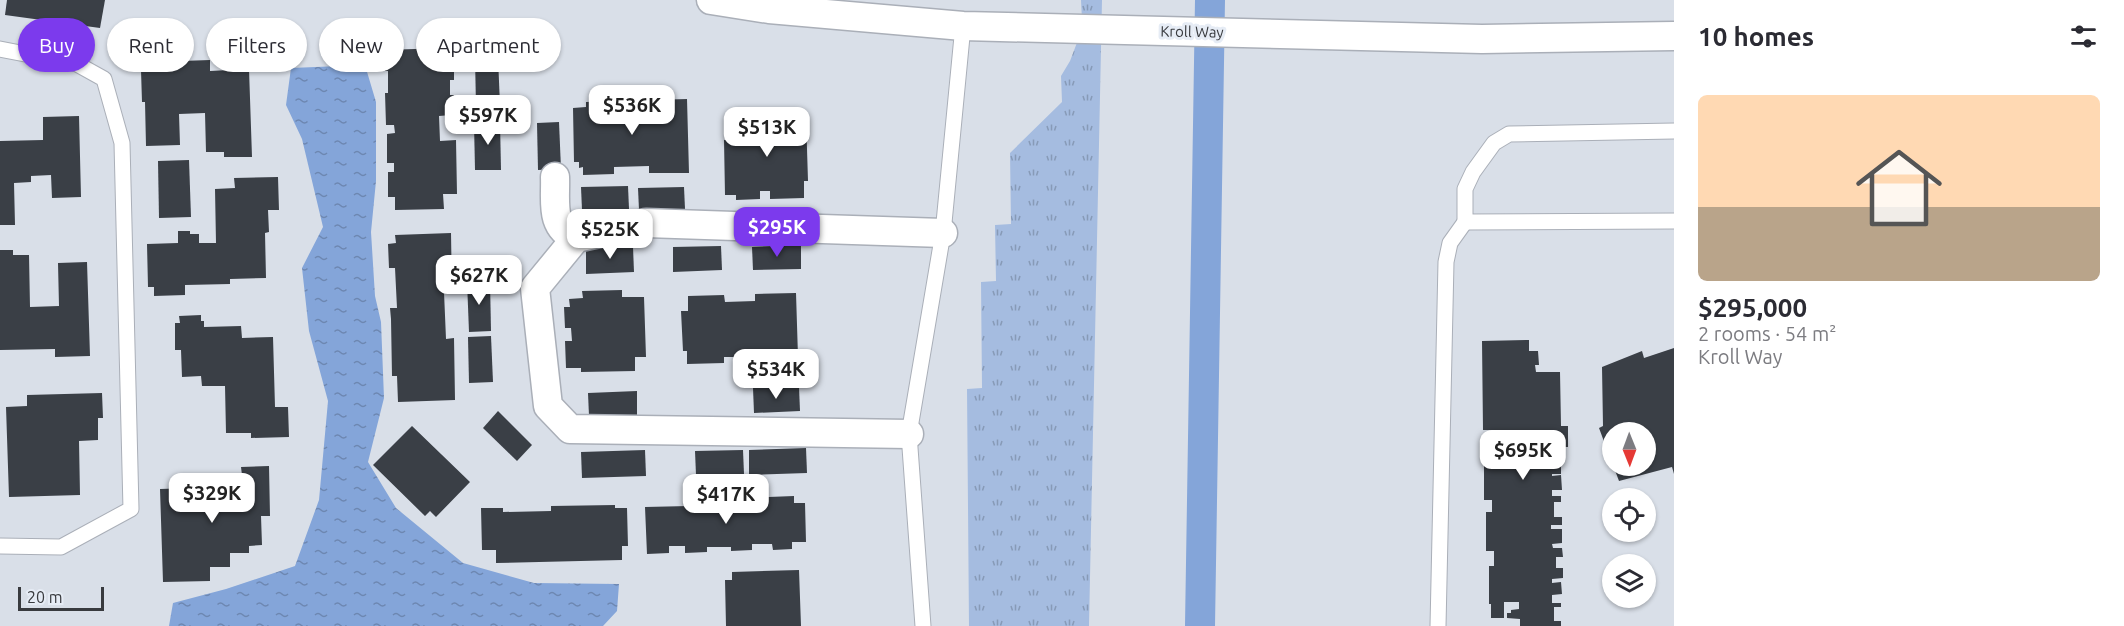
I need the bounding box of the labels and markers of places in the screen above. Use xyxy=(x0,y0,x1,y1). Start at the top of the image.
pin: $536K xyxy=(590,85,674,136)
pin: $597K xyxy=(446,95,530,146)
pin: $513K xyxy=(725,107,809,158)
pin: $295K xyxy=(735,207,819,258)
pin: $525K xyxy=(568,209,652,260)
pin: $627K xyxy=(437,255,521,306)
pin: $534K xyxy=(734,349,818,400)
pin: $695K xyxy=(1481,430,1565,481)
pin: $329K xyxy=(170,473,254,524)
pin: $417K xyxy=(684,474,768,525)

